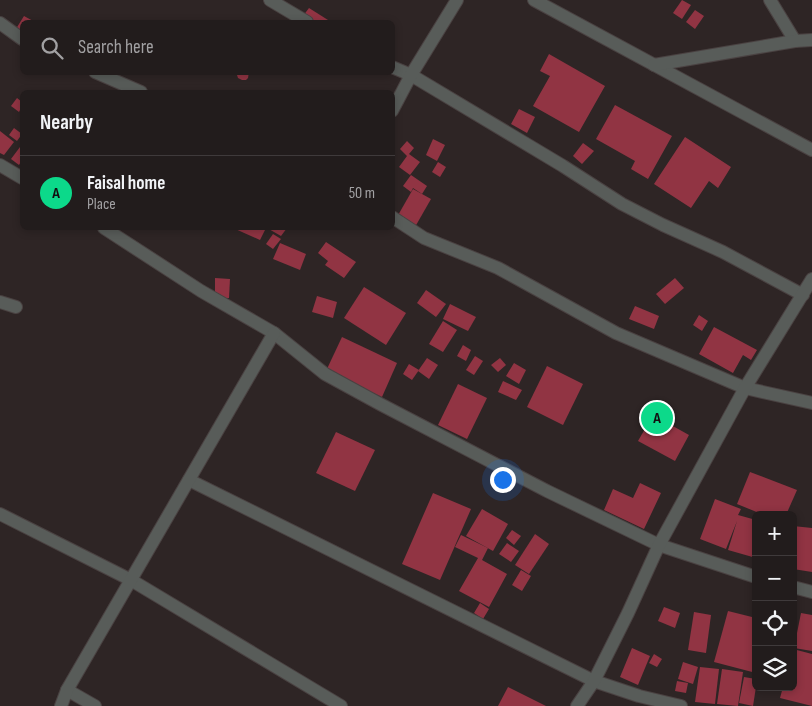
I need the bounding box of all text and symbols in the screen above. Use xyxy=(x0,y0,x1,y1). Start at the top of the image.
search box xyxy=(20,20,395,75)
icon: search xyxy=(38,34,66,62)
text: Search here xyxy=(78,36,154,59)
text: Nearby xyxy=(40,110,93,135)
text: Faisal home xyxy=(87,172,165,195)
text: A xyxy=(52,184,60,203)
text: 50 m xyxy=(349,184,375,203)
text: Place xyxy=(87,195,116,214)
pin: A xyxy=(641,399,673,437)
your location xyxy=(490,467,516,493)
map controls xyxy=(752,511,797,691)
button: + xyxy=(752,511,797,556)
button: − xyxy=(752,556,797,601)
button: locate xyxy=(752,601,797,646)
button: layers xyxy=(752,646,797,691)

